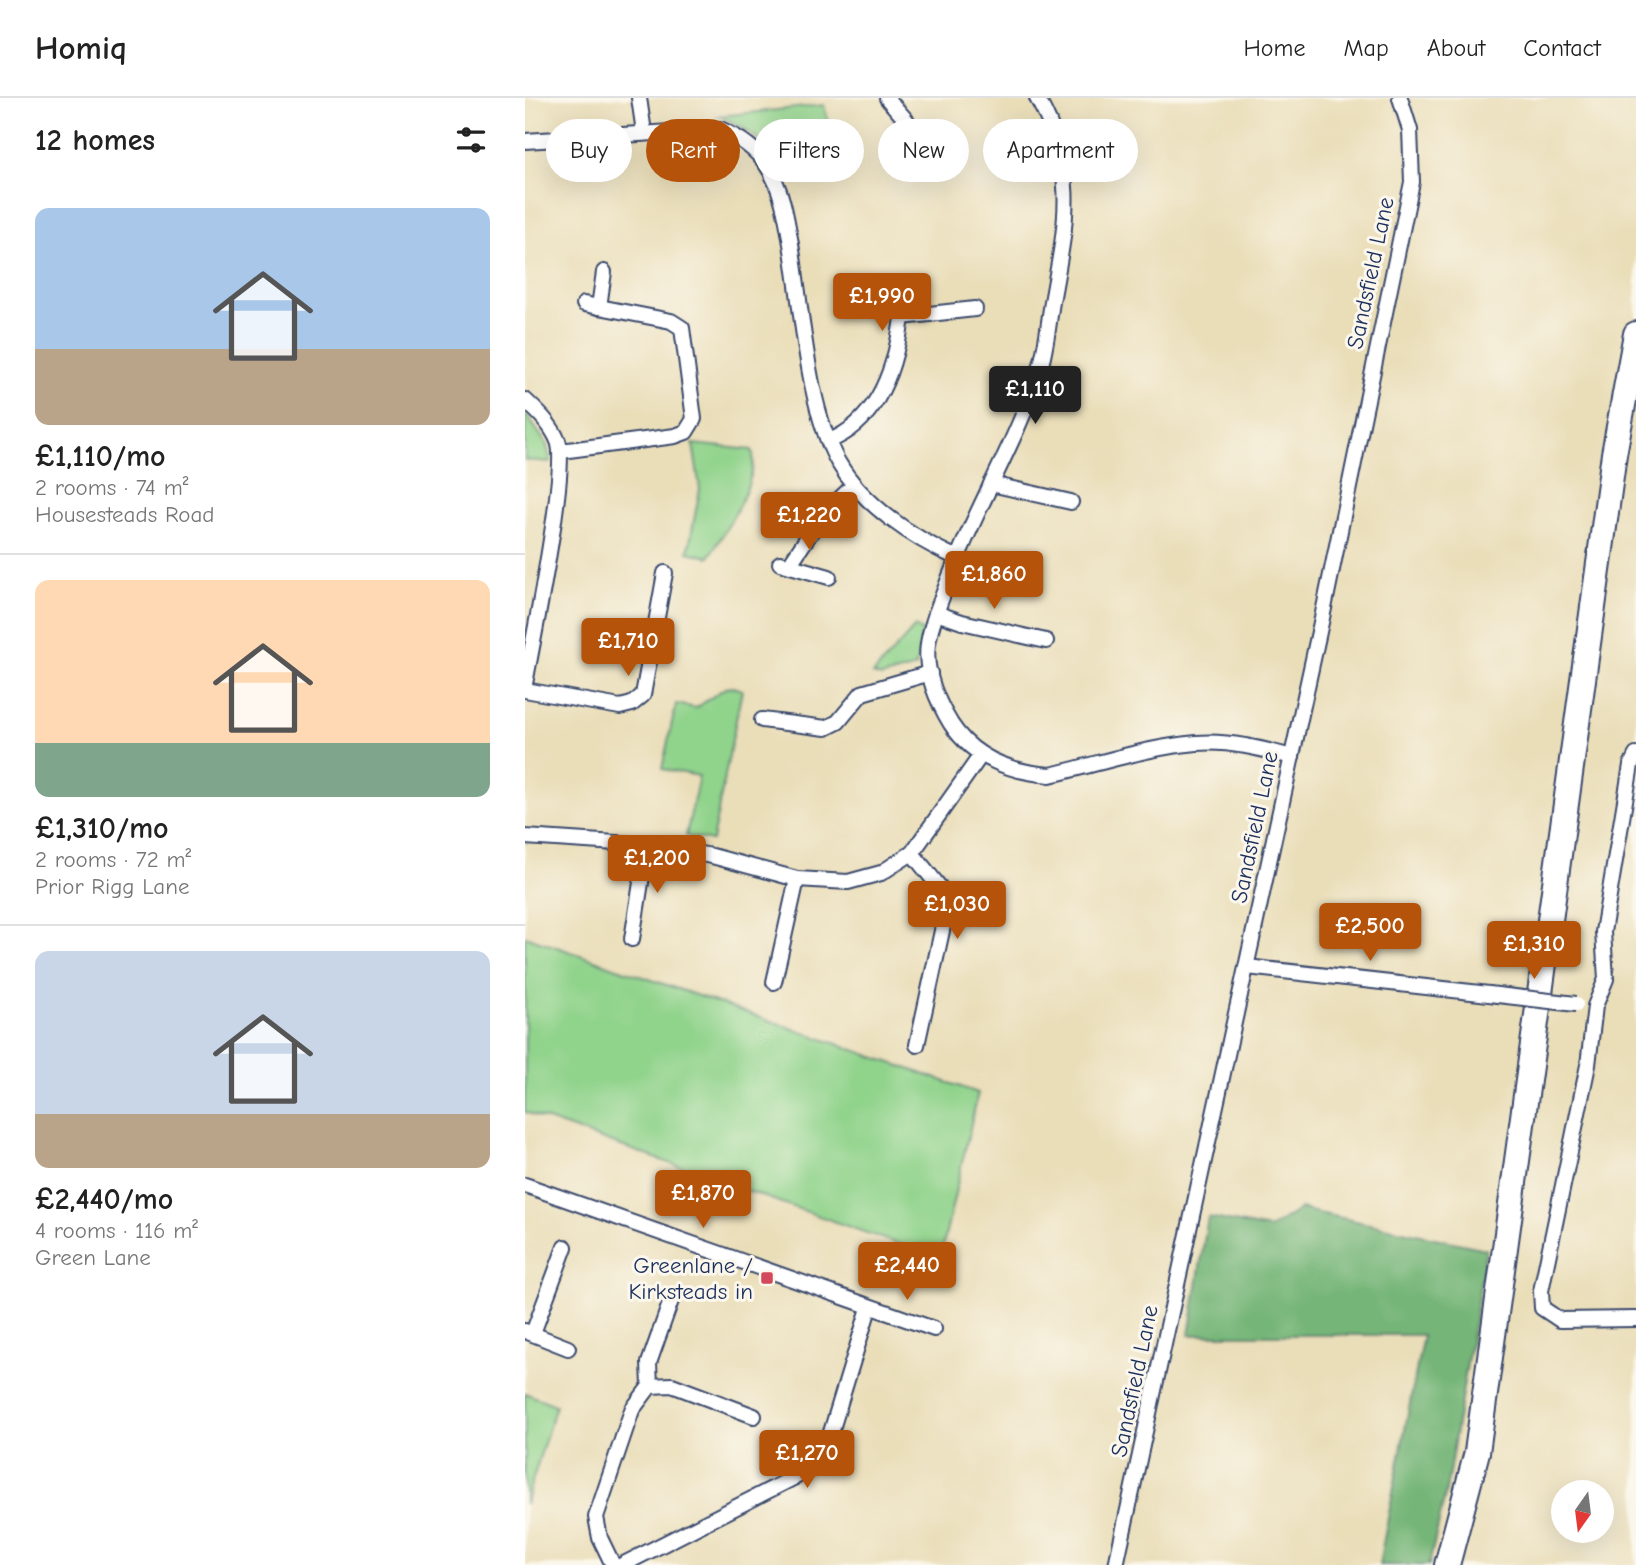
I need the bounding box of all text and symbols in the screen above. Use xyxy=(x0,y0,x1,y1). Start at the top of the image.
text: Homiq xyxy=(35,29,127,67)
text: Home xyxy=(1244,34,1305,62)
text: Map xyxy=(1343,34,1389,62)
text: About xyxy=(1427,34,1485,62)
text: Contact xyxy=(1523,34,1601,62)
chip: Buy xyxy=(546,119,632,182)
chip: Rent xyxy=(646,119,740,182)
chip: Filters xyxy=(754,119,864,182)
chip: New xyxy=(878,119,969,182)
chip: Apartment xyxy=(983,119,1138,182)
icon: filters xyxy=(452,121,490,159)
text: 12 homes xyxy=(35,123,155,158)
street label: Sandsfield Lane xyxy=(1341,195,1400,351)
icon: home xyxy=(200,253,326,379)
pin: £1,990 xyxy=(825,274,939,333)
text: £1,990 xyxy=(849,282,915,309)
pin: £1,110 xyxy=(978,366,1092,426)
text: £1,110 xyxy=(1005,375,1065,402)
text: £1,110/mo xyxy=(35,439,166,474)
text: 2 rooms · 74 m² xyxy=(35,474,188,501)
pin: £1,220 xyxy=(752,492,866,552)
text: Housesteads Road xyxy=(35,501,215,528)
text: £1,220 xyxy=(777,501,841,528)
pin: £1,860 xyxy=(937,552,1051,611)
text: £1,860 xyxy=(961,560,1027,587)
pin: £1,710 xyxy=(571,618,685,678)
icon: home xyxy=(200,625,326,751)
text: £1,710 xyxy=(597,627,659,654)
street label: Sandsfield Lane xyxy=(1225,749,1284,905)
text: £1,310/mo xyxy=(35,811,169,846)
pin: £1,200 xyxy=(600,836,714,895)
text: £1,200 xyxy=(624,844,690,871)
text: 2 rooms · 72 m² xyxy=(35,846,191,873)
text: Prior Rigg Lane xyxy=(35,873,189,900)
pin: £1,030 xyxy=(900,882,1014,941)
text: £1,030 xyxy=(924,890,990,917)
pin: £2,500 xyxy=(1313,904,1427,963)
text: £2,500 xyxy=(1335,912,1405,939)
pin: £1,310 xyxy=(1477,922,1591,981)
text: £1,310 xyxy=(1503,930,1565,957)
icon: home xyxy=(200,996,326,1122)
pin: £1,870 xyxy=(646,1170,760,1230)
text: £1,870 xyxy=(671,1179,735,1206)
text: £2,440/mo xyxy=(35,1182,173,1217)
text: 4 rooms · 116 m² xyxy=(35,1217,198,1244)
pin: £2,440 xyxy=(850,1242,964,1302)
text: Green Lane xyxy=(35,1244,151,1271)
text: £2,440 xyxy=(874,1251,940,1278)
place label: Greenlane / Kirksteads in xyxy=(628,1252,753,1305)
marker: Greenlane / Kirksteads in xyxy=(759,1270,775,1286)
street label: Sandsfield Lane xyxy=(1105,1303,1164,1459)
pin: £1,270 xyxy=(750,1430,864,1490)
text: £1,270 xyxy=(775,1439,839,1466)
north arrow xyxy=(1551,1480,1613,1544)
map controls xyxy=(1551,1480,1614,1543)

